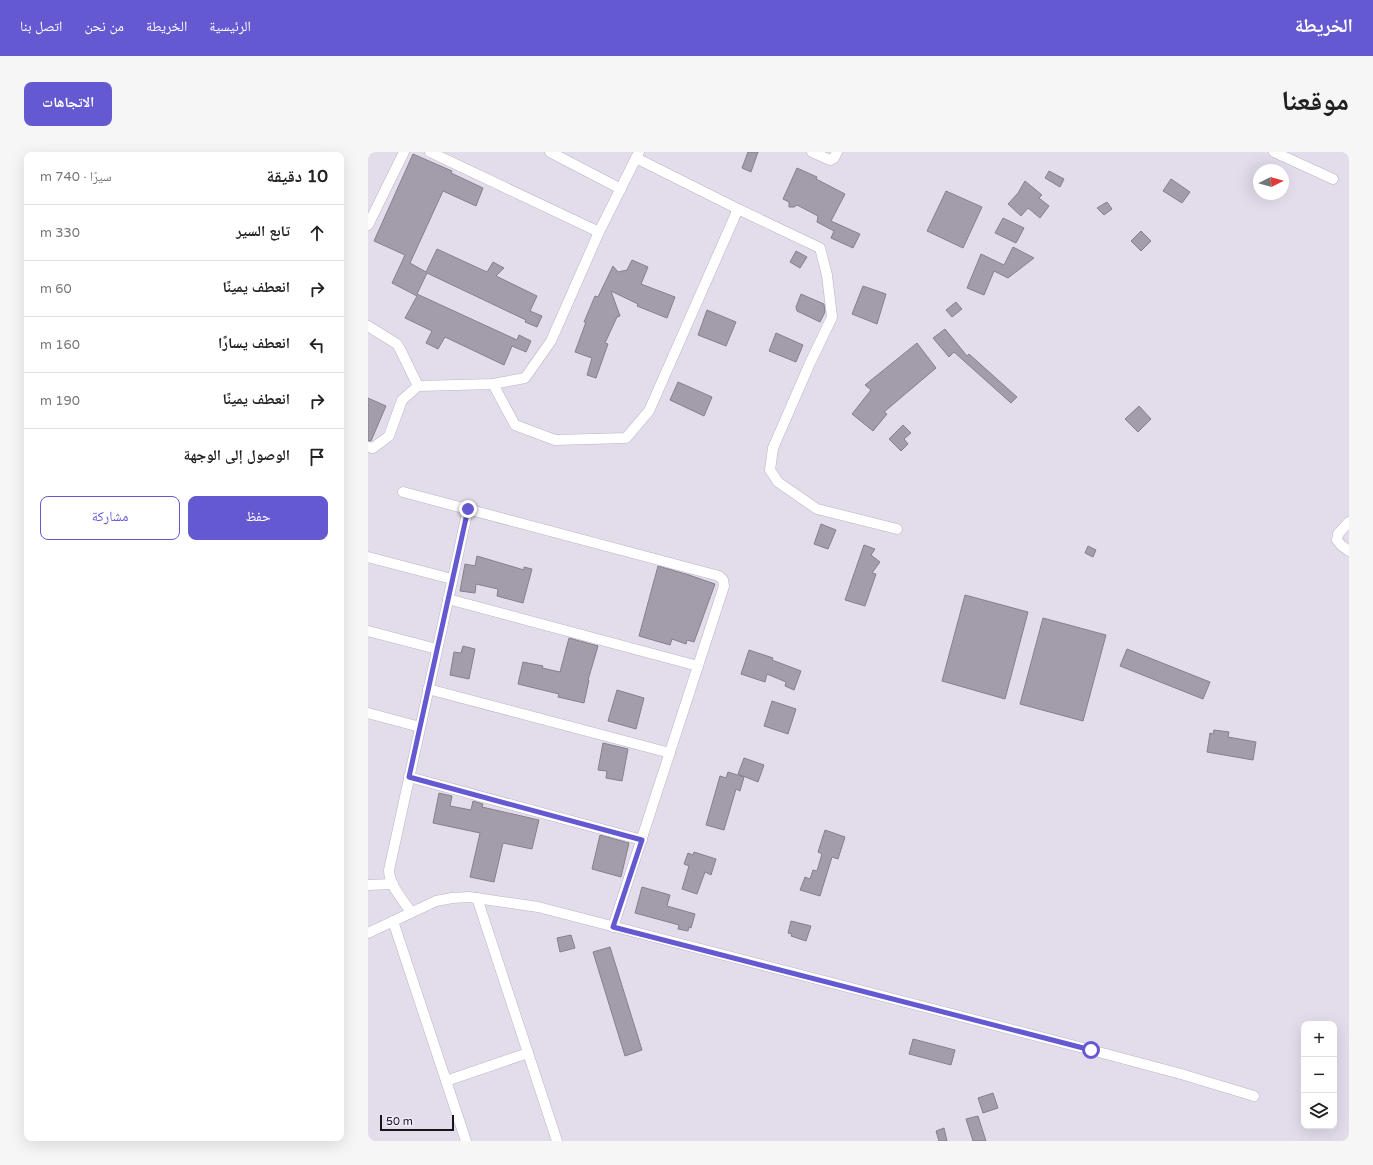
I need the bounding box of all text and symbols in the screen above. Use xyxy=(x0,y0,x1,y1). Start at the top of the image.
text: الخريطة xyxy=(1295,15,1353,37)
text: اتصل بنا xyxy=(20,18,62,35)
text: من نحن xyxy=(84,18,124,35)
text: الخريطة xyxy=(146,18,187,35)
text: الرئيسية xyxy=(209,18,251,35)
button: الاتجاهات xyxy=(24,82,112,126)
text: موقعنا xyxy=(1281,84,1349,118)
north arrow xyxy=(1253,164,1289,200)
text: 10 دقيقة xyxy=(267,166,328,187)
text: سيرًا · 740 m xyxy=(40,169,112,185)
text: تابع السير xyxy=(236,222,290,240)
icon: ahead xyxy=(306,222,328,244)
text: 330 m xyxy=(40,225,80,241)
text: انعطف يمينًا xyxy=(222,278,290,296)
icon: right xyxy=(306,278,328,300)
text: 60 m xyxy=(40,281,72,297)
text: انعطف يسارًا xyxy=(218,334,290,352)
icon: left xyxy=(306,334,328,356)
text: 160 m xyxy=(40,337,80,353)
text: انعطف يمينًا xyxy=(222,390,290,408)
icon: right xyxy=(306,390,328,412)
text: 190 m xyxy=(40,393,80,409)
text: الوصول إلى الوجهة xyxy=(184,446,290,464)
icon: arrive xyxy=(306,446,328,468)
button: مشاركة xyxy=(40,496,180,540)
button: حفظ xyxy=(188,496,328,540)
route end xyxy=(459,500,477,518)
map controls xyxy=(1301,1021,1337,1129)
button: + xyxy=(1301,1021,1337,1057)
route start xyxy=(1082,1041,1100,1059)
button: − xyxy=(1301,1057,1337,1093)
button: layers xyxy=(1301,1093,1337,1129)
scale bar xyxy=(380,1113,454,1132)
text: 50 m xyxy=(386,1115,413,1128)

